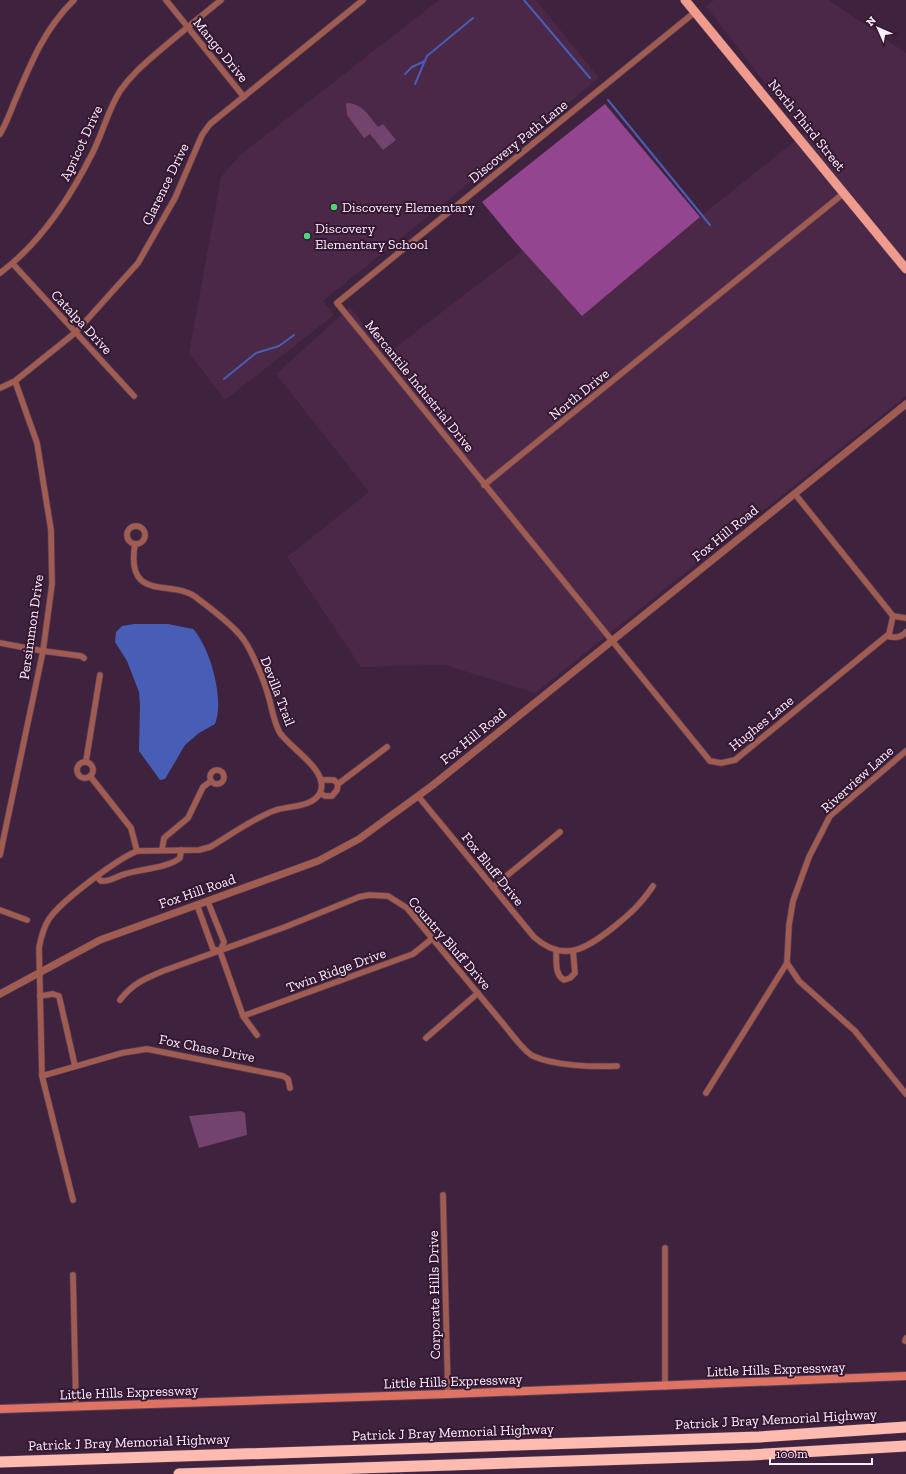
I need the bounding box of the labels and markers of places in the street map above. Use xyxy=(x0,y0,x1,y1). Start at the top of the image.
place label: Discovery Elementary xyxy=(342,199,476,216)
marker: Discovery Elementary xyxy=(329,202,339,212)
place label: Discovery Elementary School xyxy=(315,220,428,253)
marker: Discovery Elementary School xyxy=(302,231,312,241)

